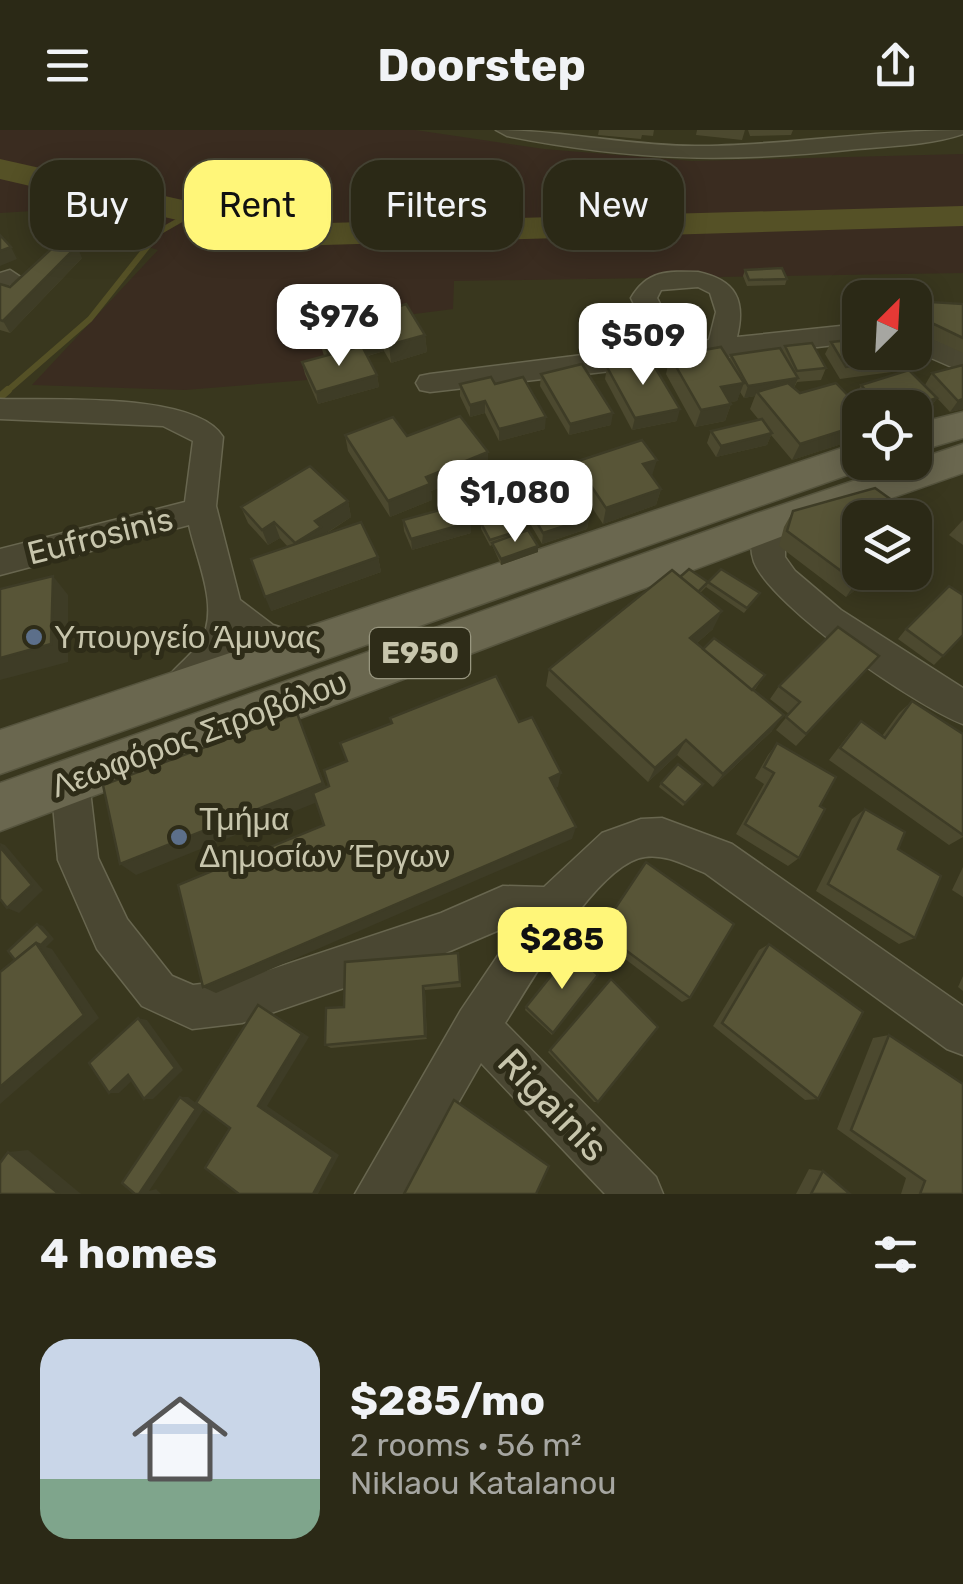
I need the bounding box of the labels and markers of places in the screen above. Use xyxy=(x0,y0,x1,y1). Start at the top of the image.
pin: $976 xyxy=(280,284,398,369)
pin: $509 xyxy=(584,303,702,388)
pin: $1,080 xyxy=(434,460,596,545)
place label: Υπουργείο Άμυνας xyxy=(54,618,321,656)
marker: Υπουργείο Άμυνας xyxy=(23,626,45,648)
place label: Τμήμα Δημοσίων Έργων xyxy=(199,800,450,875)
marker: Τμήμα Δημοσίων Έργων xyxy=(168,826,190,848)
pin: $285 xyxy=(503,907,621,992)

